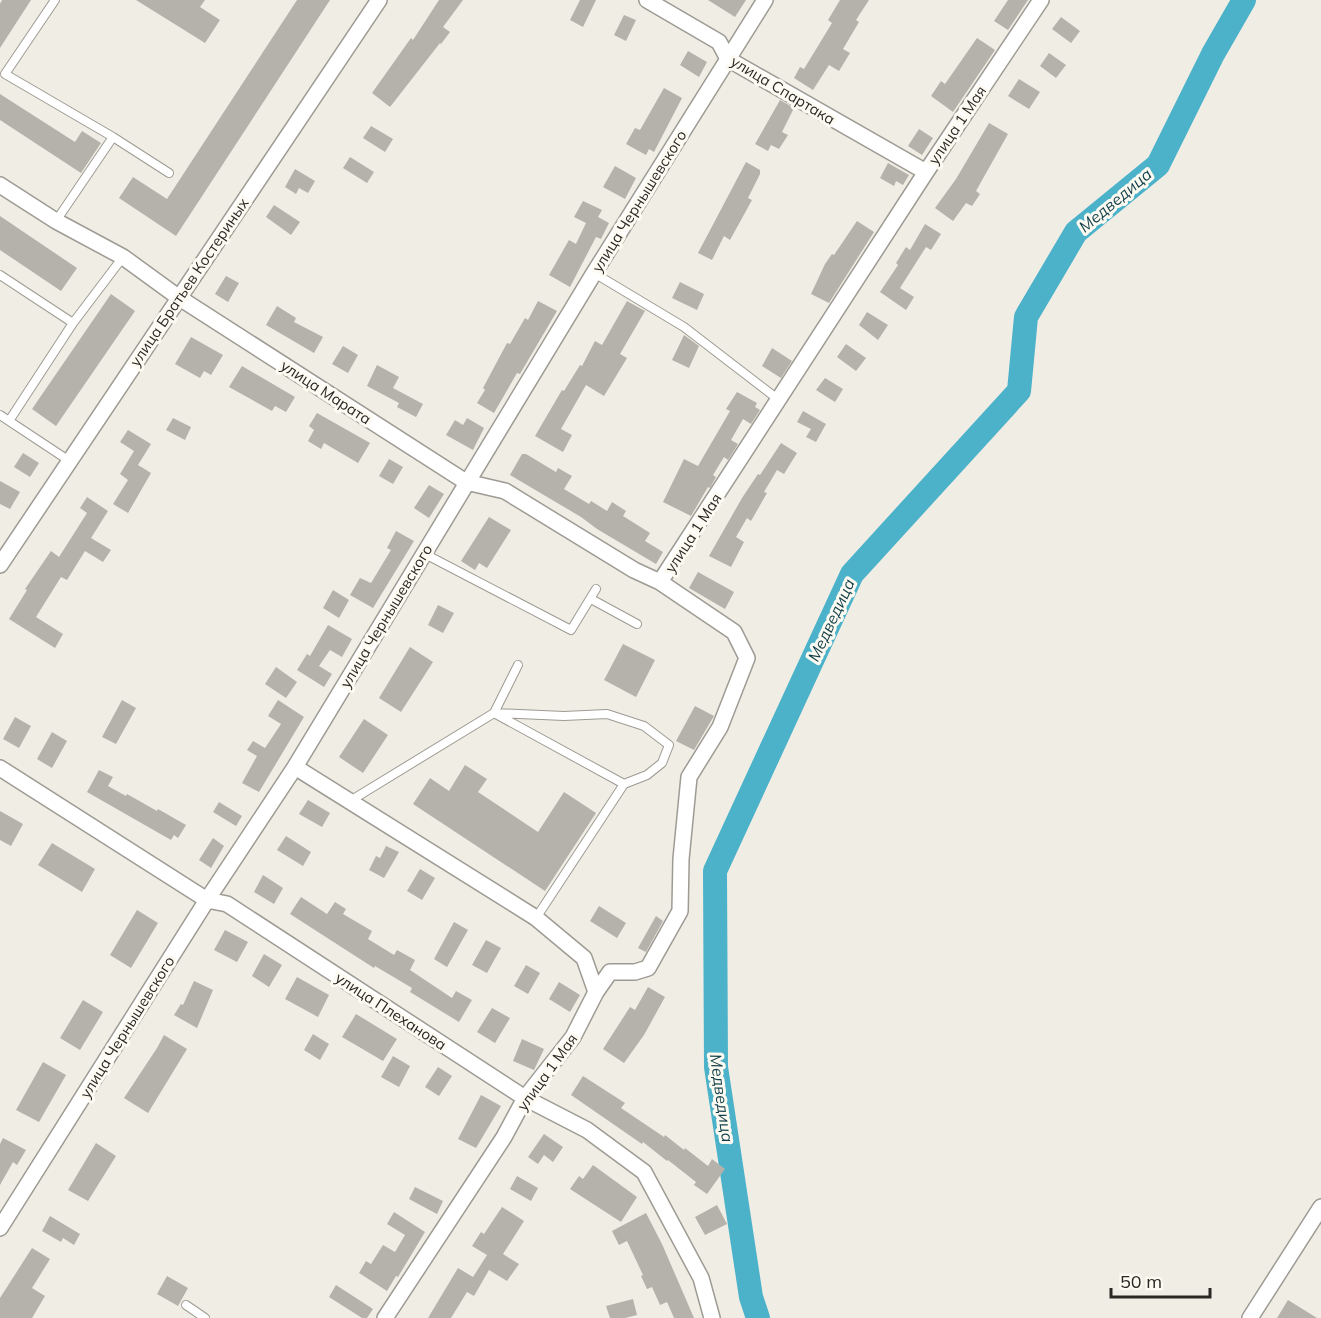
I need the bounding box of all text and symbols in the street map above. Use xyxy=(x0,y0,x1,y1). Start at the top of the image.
street label: улица Спартака xyxy=(727,51,839,129)
street label: улица 1 Мая xyxy=(924,82,990,168)
street label: улица Чернышевского xyxy=(587,126,691,276)
water label: Медведица xyxy=(1075,164,1156,236)
street label: улица Братьев Костериных xyxy=(125,194,253,370)
street label: улица Марата xyxy=(277,356,375,428)
street label: улица 1 Мая xyxy=(660,490,726,576)
street label: улица Чернышевского xyxy=(336,541,436,691)
water label: Медведица xyxy=(803,575,859,665)
street label: улица Чернышевского xyxy=(75,952,179,1102)
street label: улица Плеханова xyxy=(332,968,450,1054)
street label: улица 1 Мая xyxy=(513,1030,581,1114)
water label: Медведица xyxy=(706,1053,738,1144)
scale bar xyxy=(1111,1261,1210,1299)
text: 50 m xyxy=(1120,1270,1162,1293)

